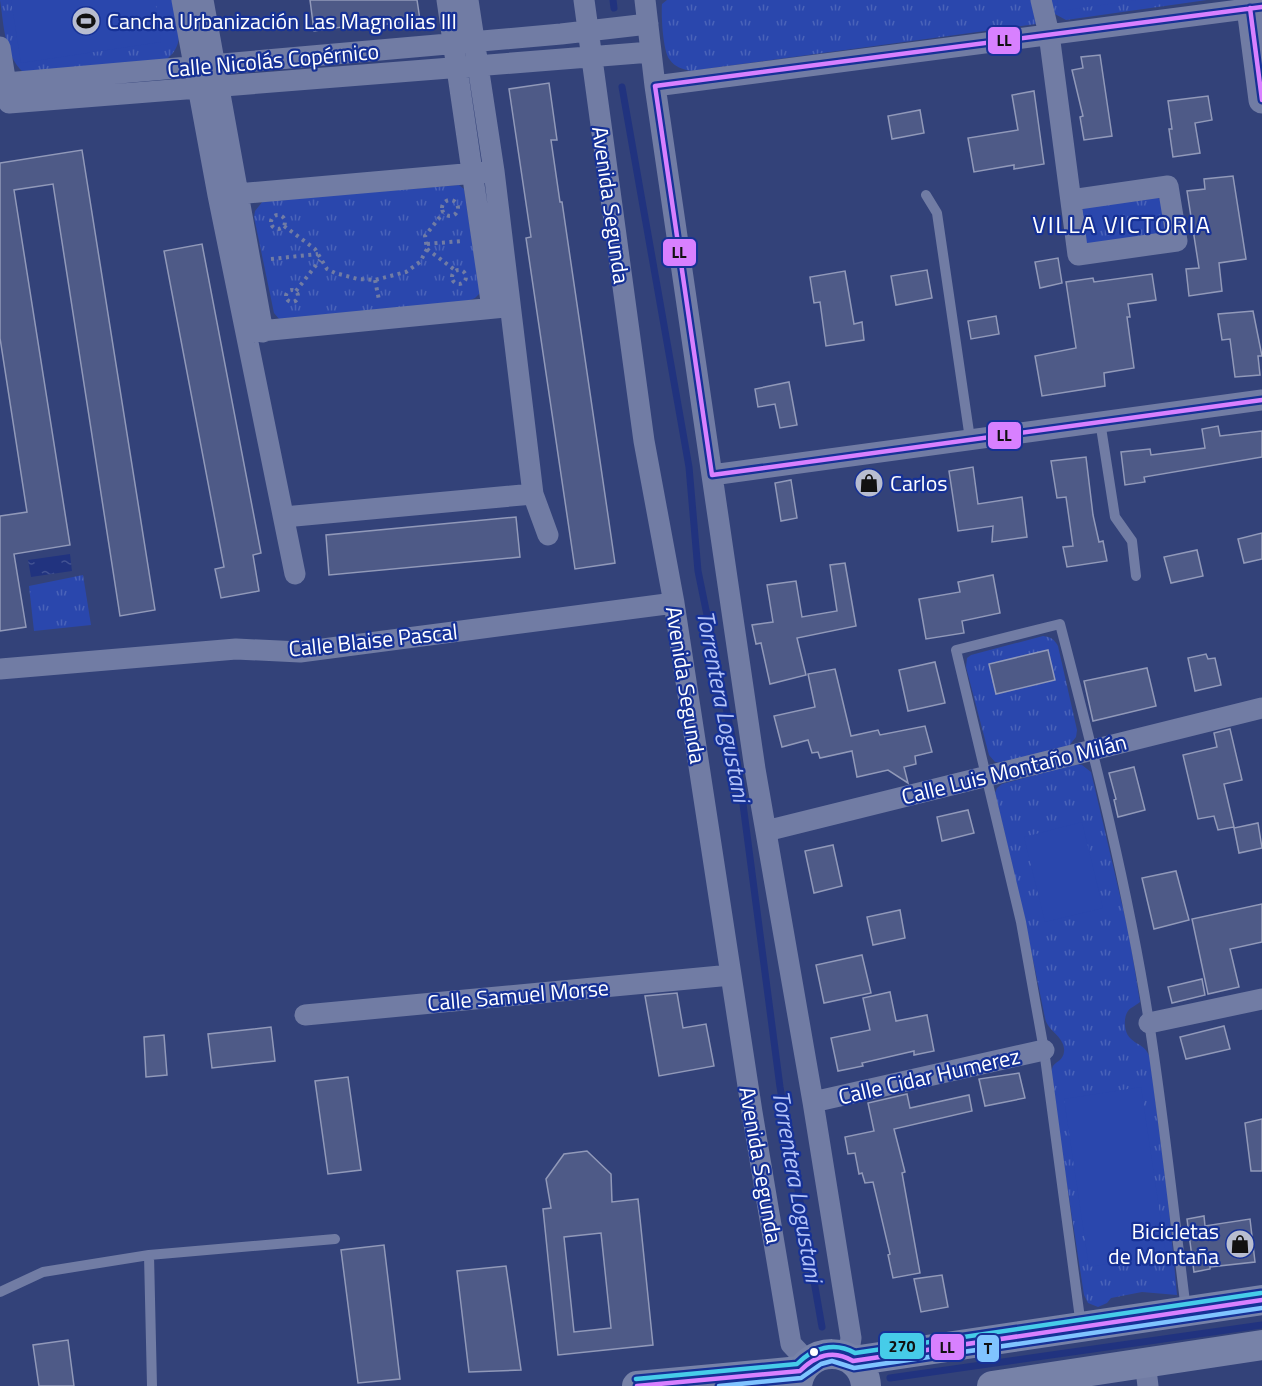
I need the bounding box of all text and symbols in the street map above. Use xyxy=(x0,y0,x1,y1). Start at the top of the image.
place label: Cancha Urbanización Las Magnolias III xyxy=(107,4,457,38)
sports icon: Cancha Urbanización Las Magnolias III xyxy=(70,5,102,37)
line badge: LL xyxy=(987,26,1021,55)
text: LL xyxy=(996,28,1012,52)
street label: Calle Nicolás Copérnico xyxy=(166,34,380,86)
street label: Avenida Segunda xyxy=(583,124,639,286)
district label: VILLA VICTORIA xyxy=(1032,206,1212,242)
line badge: LL xyxy=(662,238,697,267)
text: LL xyxy=(671,240,687,264)
line badge: LL xyxy=(987,421,1022,450)
text: LL xyxy=(996,423,1012,447)
place label: Carlos xyxy=(890,466,948,500)
shop icon: Carlos xyxy=(853,467,885,499)
street label: Avenida Segunda xyxy=(657,604,715,766)
water label: Torrentera Logustani xyxy=(688,607,761,808)
street label: Calle Blaise Pascal xyxy=(287,614,459,666)
street label: Calle Luis Montaño Milán xyxy=(898,725,1130,813)
street label: Calle Samuel Morse xyxy=(426,970,610,1020)
street label: Calle Cidar Humerez xyxy=(835,1039,1023,1113)
street label: Avenida Segunda xyxy=(730,1084,792,1246)
water label: Torrentera Logustani xyxy=(763,1087,833,1288)
place label: Bicicletas de Montaña xyxy=(1108,1214,1219,1273)
shop icon: Bicicletas de Montaña xyxy=(1224,1228,1256,1260)
line badge: 270 xyxy=(879,1332,925,1360)
line badge: LL xyxy=(930,1333,965,1361)
text: 270 xyxy=(889,1334,915,1358)
line badge: T xyxy=(976,1334,1000,1363)
text: LL xyxy=(939,1335,955,1359)
text: T xyxy=(984,1336,993,1360)
unlabelled marker xyxy=(808,1346,820,1358)

